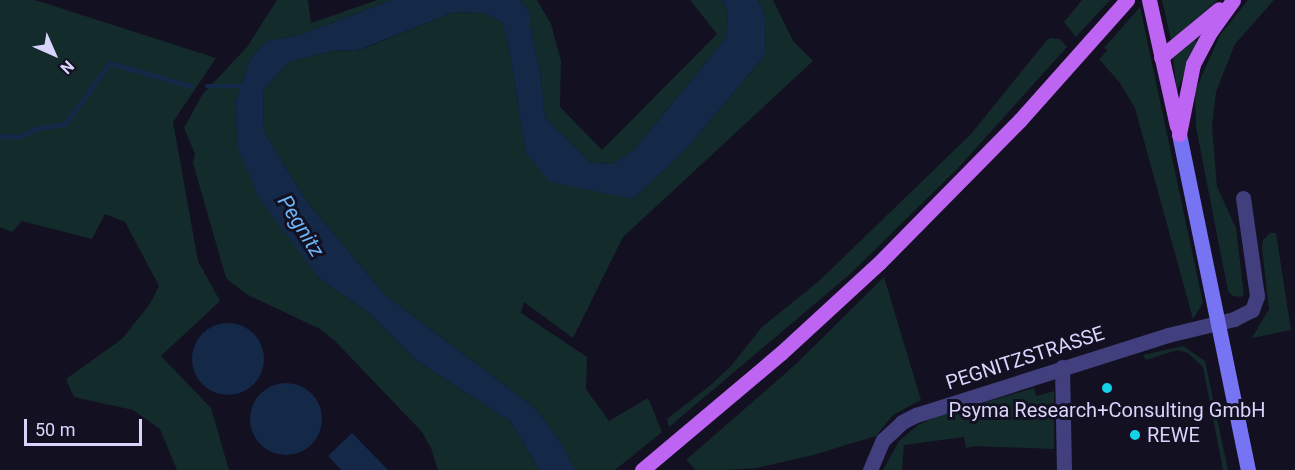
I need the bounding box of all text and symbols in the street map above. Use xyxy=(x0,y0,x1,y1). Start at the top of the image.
north arrow xyxy=(24,24,84,84)
text: N xyxy=(56,56,78,78)
water label: Pegnitz xyxy=(272,191,330,261)
street label: PEGNITZSTRASSE xyxy=(943,321,1107,395)
marker: Psyma Research+Consulting GmbH xyxy=(1100,381,1114,395)
place label: Psyma Research+Consulting GmbH xyxy=(949,398,1265,422)
scale bar xyxy=(27,407,146,445)
text: 50 m xyxy=(35,419,75,440)
place label: REWE xyxy=(1147,423,1200,447)
marker: REWE xyxy=(1128,428,1142,442)

